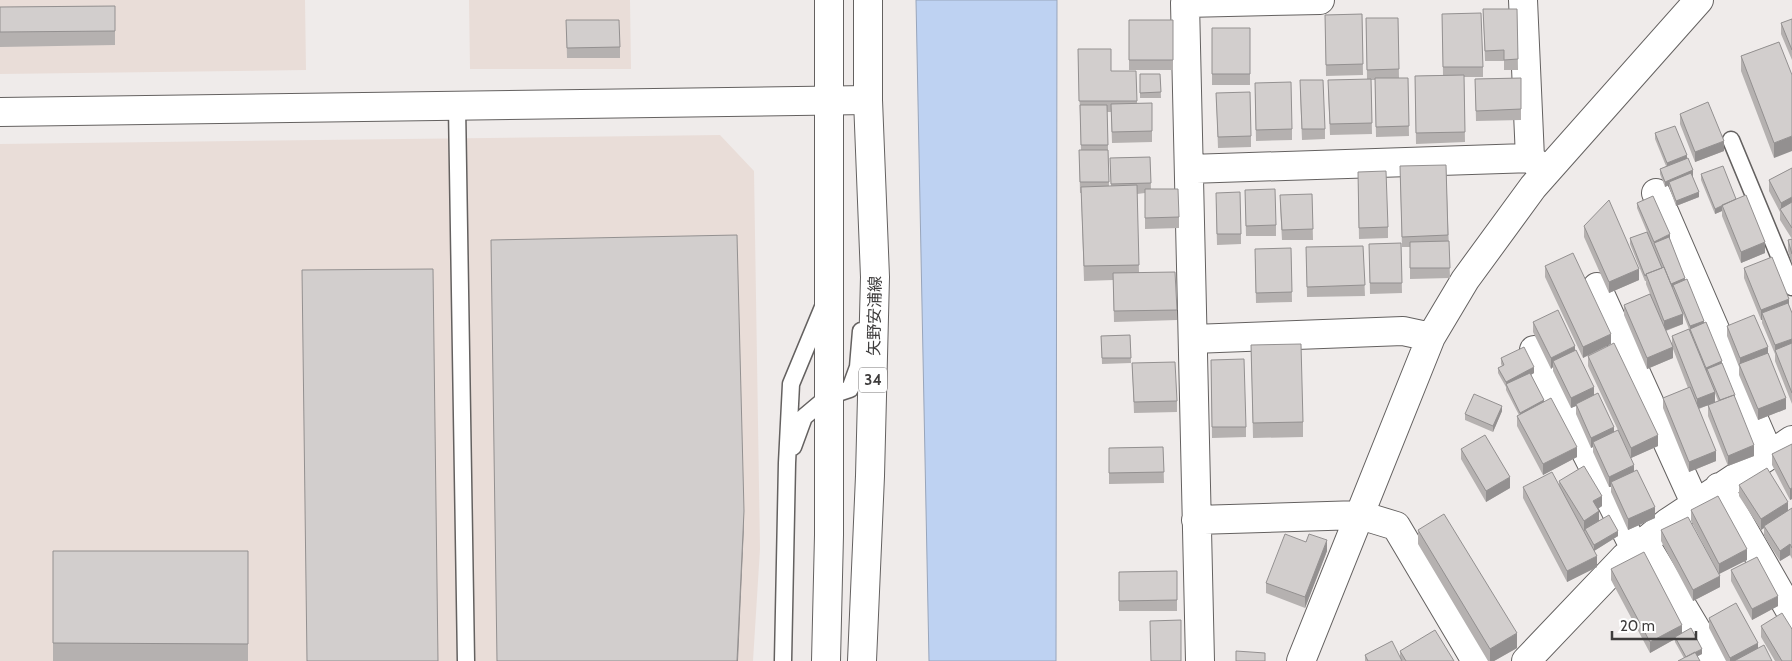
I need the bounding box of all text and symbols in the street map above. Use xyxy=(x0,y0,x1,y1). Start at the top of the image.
street label: 矢野安浦線 xyxy=(864,276,885,356)
road number: 34 xyxy=(859,368,887,392)
scale bar xyxy=(1612,608,1696,640)
text: 20 m xyxy=(1620,617,1655,635)

